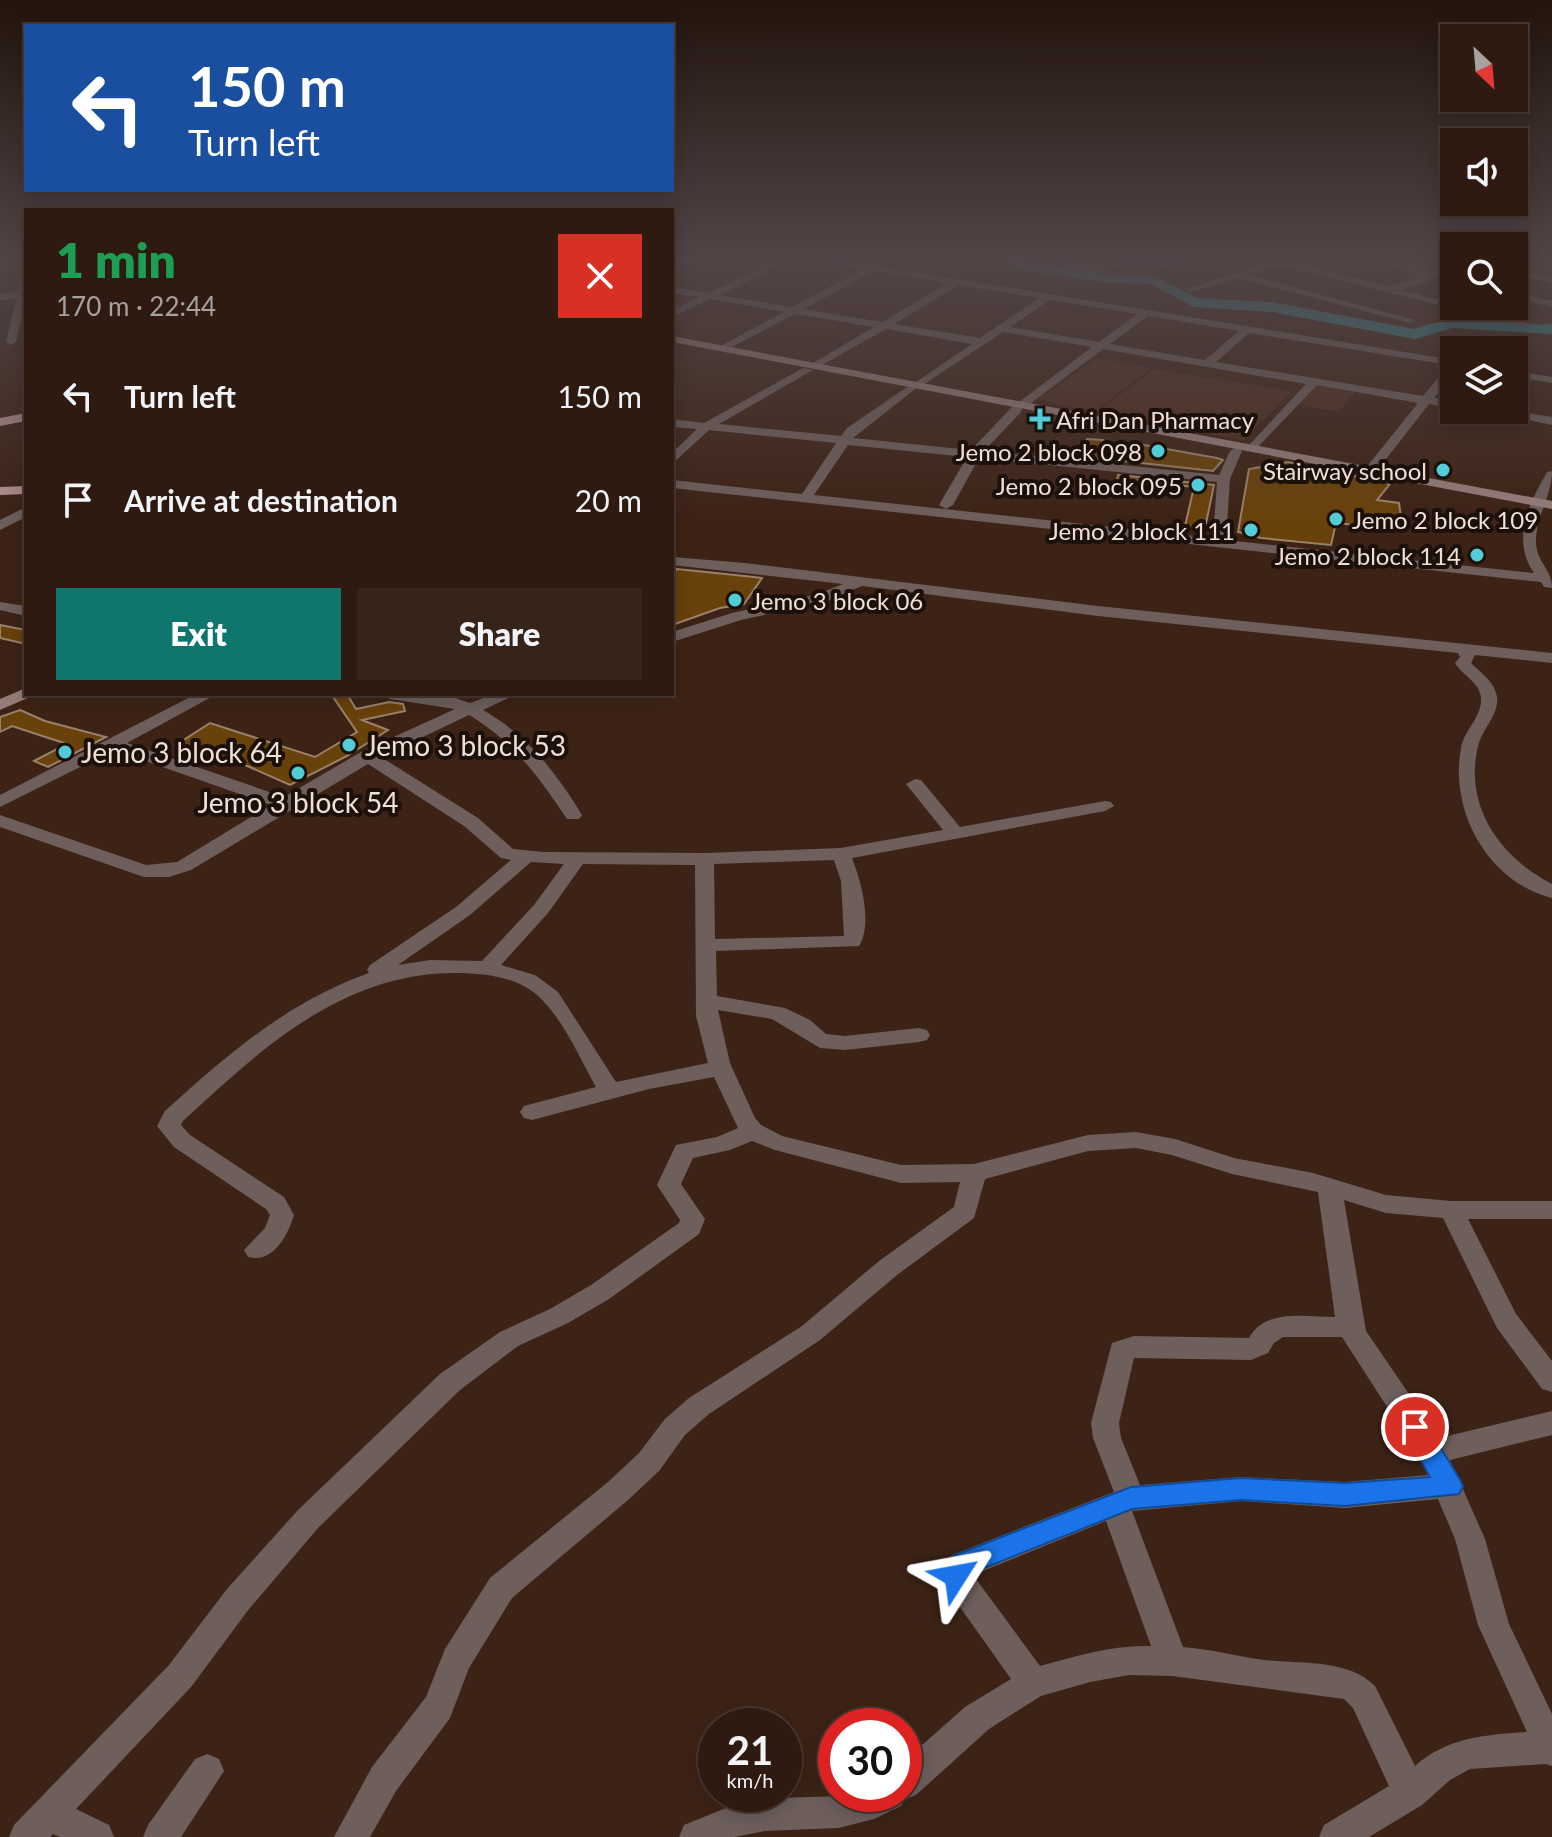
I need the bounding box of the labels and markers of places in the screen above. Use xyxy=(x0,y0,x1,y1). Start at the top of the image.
place label: Afri Dan Pharmacy xyxy=(1056,405,1255,434)
marker: Afri Dan Pharmacy xyxy=(1031,410,1049,428)
place label: Jemo 2 block 098 xyxy=(956,437,1142,466)
marker: Jemo 2 block 098 xyxy=(1149,442,1167,460)
place label: Stairway school xyxy=(1263,456,1427,485)
marker: Stairway school xyxy=(1434,461,1452,479)
place label: Jemo 2 block 095 xyxy=(996,471,1182,500)
marker: Jemo 2 block 095 xyxy=(1189,476,1207,494)
place label: Jemo 2 block 109 xyxy=(1352,505,1538,534)
marker: Jemo 2 block 109 xyxy=(1327,510,1345,528)
place label: Jemo 2 block 111 xyxy=(1049,516,1235,545)
marker: Jemo 2 block 111 xyxy=(1242,521,1260,539)
place label: Jemo 2 block 114 xyxy=(1275,541,1461,570)
marker: Jemo 2 block 114 xyxy=(1468,546,1486,564)
place label: Jemo 3 block 06 xyxy=(751,586,923,615)
marker: Jemo 3 block 06 xyxy=(726,591,744,609)
place label: Jemo 3 block 53 xyxy=(365,728,566,762)
place label: Jemo 3 block 64 xyxy=(81,735,282,769)
marker: Jemo 3 block 53 xyxy=(340,736,358,754)
marker: Jemo 3 block 64 xyxy=(56,743,74,761)
marker: Jemo 3 block 54 xyxy=(289,764,307,782)
place label: Jemo 3 block 54 xyxy=(198,785,399,819)
pin xyxy=(1381,1393,1449,1461)

